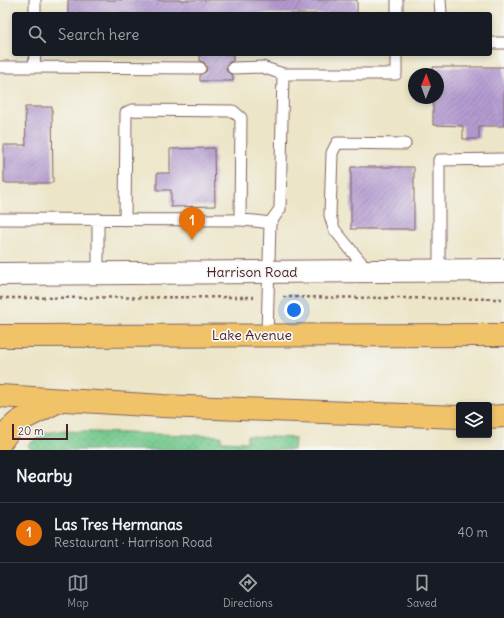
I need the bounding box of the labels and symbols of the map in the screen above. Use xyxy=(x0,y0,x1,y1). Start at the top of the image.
north arrow xyxy=(408,68,444,104)
pin: 1 xyxy=(179,207,205,240)
street label: Harrison Road xyxy=(206,263,298,281)
your location xyxy=(284,300,304,320)
street label: Lake Avenue xyxy=(212,326,292,344)
scale bar xyxy=(12,422,68,441)

